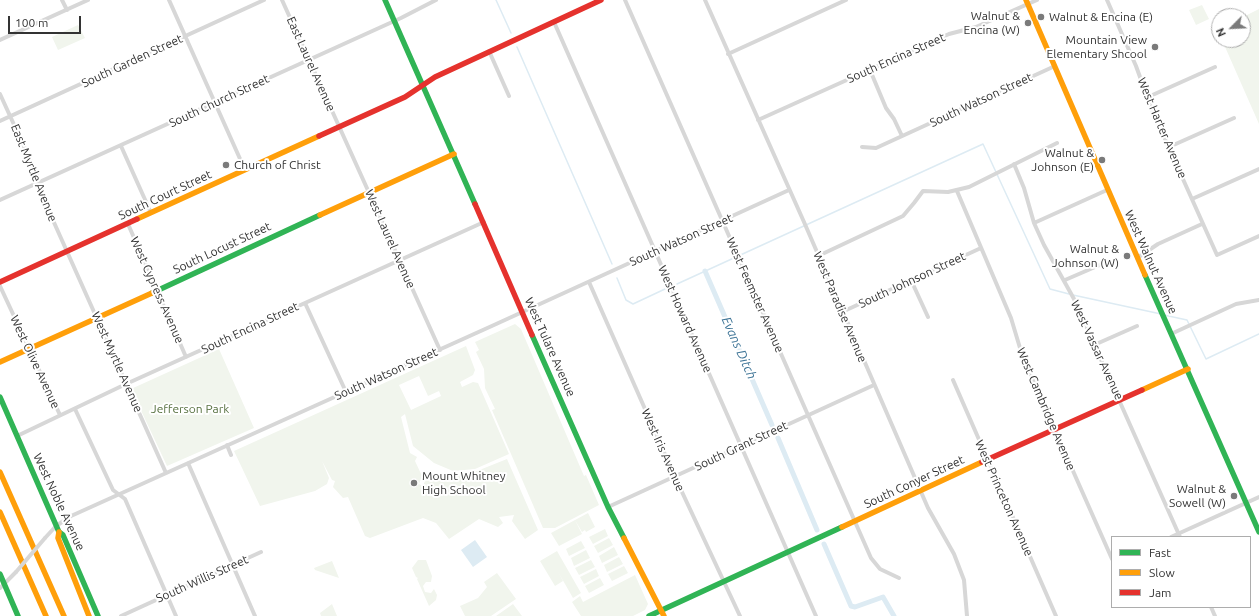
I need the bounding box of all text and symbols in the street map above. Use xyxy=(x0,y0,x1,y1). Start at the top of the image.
scale bar xyxy=(10,8,83,34)
north arrow xyxy=(1211,8,1251,48)
place label: Walnut & Encina (W) xyxy=(963,9,1020,37)
place label: Walnut & Encina (E) xyxy=(1049,10,1153,24)
marker: Walnut & Encina (E) xyxy=(1036,12,1046,22)
street label: East Laurel Avenue xyxy=(284,14,338,114)
text: 100 m xyxy=(15,16,48,29)
marker: Walnut & Encina (W) xyxy=(1023,18,1033,28)
text: N xyxy=(1214,26,1228,39)
street label: South Encina Street xyxy=(845,30,947,86)
street label: South Garden Street xyxy=(79,31,185,91)
place label: Mountain View Elementary Shcool xyxy=(1047,33,1147,61)
marker: Mountain View Elementary Shcool xyxy=(1150,42,1160,52)
street label: South Watson Street xyxy=(927,70,1035,130)
street label: South Church Street xyxy=(167,71,271,131)
street label: West Harter Avenue xyxy=(1134,75,1190,181)
street label: East Myrtle Avenue xyxy=(8,122,60,224)
place label: Walnut & Johnson (E) xyxy=(1031,146,1094,174)
marker: Walnut & Johnson (E) xyxy=(1097,155,1107,165)
place label: Church of Christ xyxy=(234,158,321,172)
marker: Church of Christ xyxy=(221,160,231,170)
street label: South Court Street xyxy=(116,167,214,223)
street label: West Laurel Avenue xyxy=(362,187,418,291)
street label: West Walnut Avenue xyxy=(1122,208,1180,316)
street label: South Watson Street xyxy=(627,211,735,269)
street label: South Locust Street xyxy=(171,219,273,277)
street label: West Cypress Avenue xyxy=(127,234,187,346)
street label: West Feemster Avenue xyxy=(723,235,787,355)
place label: Walnut & Johnson (W) xyxy=(1052,242,1119,270)
street label: West Paradise Avenue xyxy=(810,249,870,365)
street label: South Johnson Street xyxy=(856,249,968,311)
marker: Walnut & Johnson (W) xyxy=(1122,251,1132,261)
street label: West Howard Avenue xyxy=(655,263,715,375)
street label: West Tulare Avenue xyxy=(522,295,578,399)
street label: West Vassar Avenue xyxy=(1068,298,1126,402)
street label: South Encina Street xyxy=(199,299,301,357)
street label: West Myrtle Avenue xyxy=(88,309,146,415)
street label: West Olive Avenue xyxy=(7,313,63,411)
water label: Evans Ditch xyxy=(718,314,760,382)
street label: South Watson Street xyxy=(332,345,440,403)
street label: West Cambridge Avenue xyxy=(1014,345,1078,473)
park label: Jefferson Park xyxy=(151,402,229,416)
street label: West Iris Avenue xyxy=(638,406,688,494)
street label: South Grant Street xyxy=(692,418,790,474)
street label: West Princeton Avenue xyxy=(972,438,1036,558)
street label: West Noble Avenue xyxy=(30,451,88,553)
street label: South Conyer Street xyxy=(862,452,966,512)
place label: Mount Whitney High School xyxy=(422,469,505,497)
marker: Mount Whitney High School xyxy=(409,478,419,488)
place label: Walnut & Sowell (W) xyxy=(1169,482,1226,510)
marker: Walnut & Sowell (W) xyxy=(1229,491,1239,501)
legend xyxy=(1111,536,1251,608)
text: Fast xyxy=(1149,546,1171,559)
street label: South Willis Street xyxy=(154,552,250,606)
text: Slow xyxy=(1149,566,1175,579)
text: Jam xyxy=(1149,586,1171,599)

